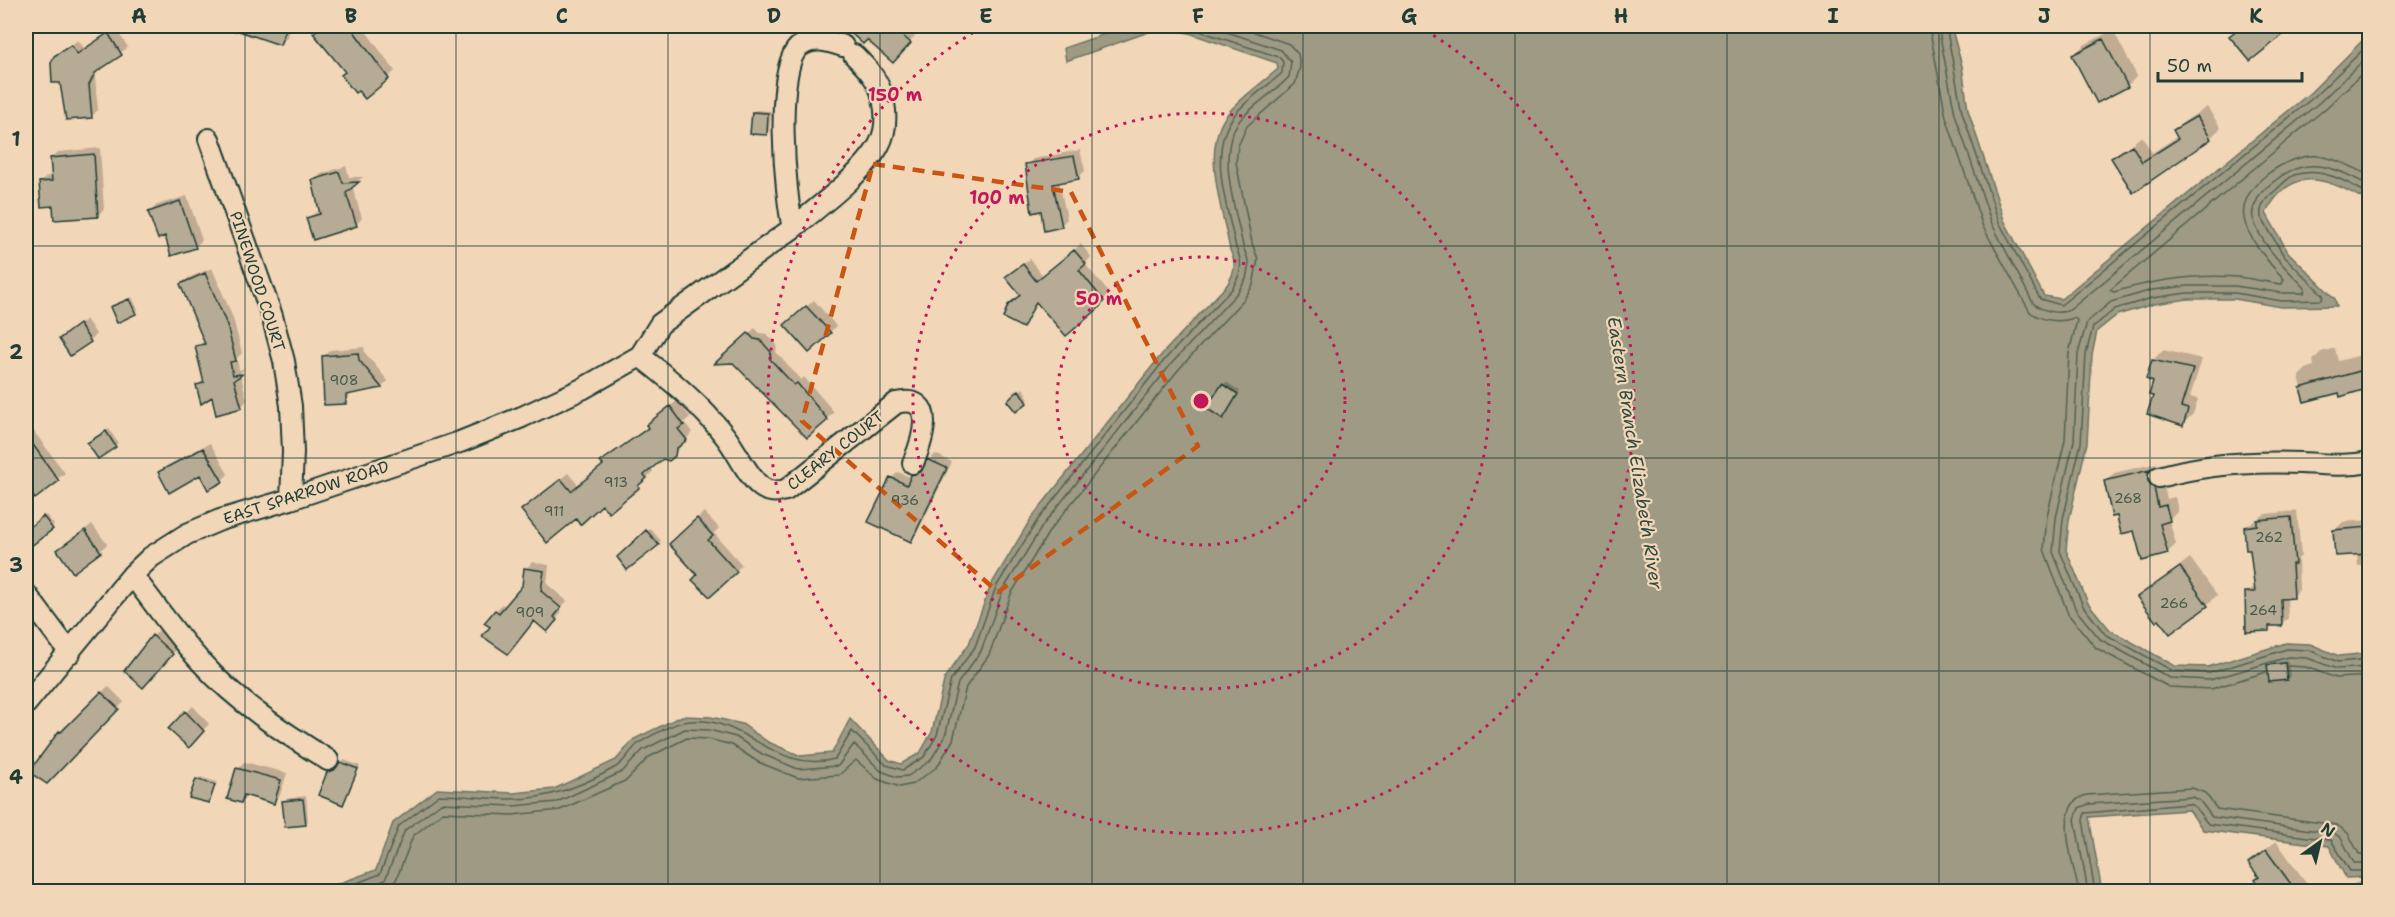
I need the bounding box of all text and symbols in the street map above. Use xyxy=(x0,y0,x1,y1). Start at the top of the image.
text: A xyxy=(131,3,147,29)
text: B xyxy=(345,3,357,29)
text: C xyxy=(556,3,568,29)
text: D xyxy=(767,3,781,29)
text: E xyxy=(979,3,993,29)
text: F xyxy=(1192,3,1204,29)
text: G xyxy=(1401,3,1417,29)
text: H xyxy=(1614,3,1628,29)
text: I xyxy=(1827,3,1839,29)
text: J xyxy=(2038,3,2051,29)
text: K xyxy=(2249,3,2263,29)
scale bar xyxy=(2158,45,2302,83)
text: 50 m xyxy=(2167,54,2212,78)
text: 150 m xyxy=(868,83,923,107)
text: 1 xyxy=(11,126,21,152)
text: 100 m xyxy=(969,186,1025,210)
street label: PINEWOOD COURT xyxy=(225,208,290,354)
text: 50 m xyxy=(1076,287,1123,311)
water label: Eastern Branch Elizabeth River xyxy=(1602,315,1668,591)
text: 2 xyxy=(9,339,23,365)
house number: 908 xyxy=(330,371,359,389)
centre of rings xyxy=(1191,391,1211,411)
street label: CLEARY COURT xyxy=(783,406,888,495)
street label: EAST SPARROW ROAD xyxy=(221,456,392,529)
house number: 913 xyxy=(604,473,628,491)
house number: 268 xyxy=(2114,489,2142,507)
house number: 936 xyxy=(891,491,919,509)
house number: 911 xyxy=(544,502,564,520)
house number: 262 xyxy=(2255,528,2283,546)
text: 3 xyxy=(9,552,23,578)
house number: 266 xyxy=(2160,594,2188,612)
house number: 264 xyxy=(2249,601,2277,619)
house number: 909 xyxy=(516,603,544,621)
text: 4 xyxy=(9,764,23,790)
north arrow xyxy=(2290,812,2350,872)
text: N xyxy=(2317,818,2339,842)

